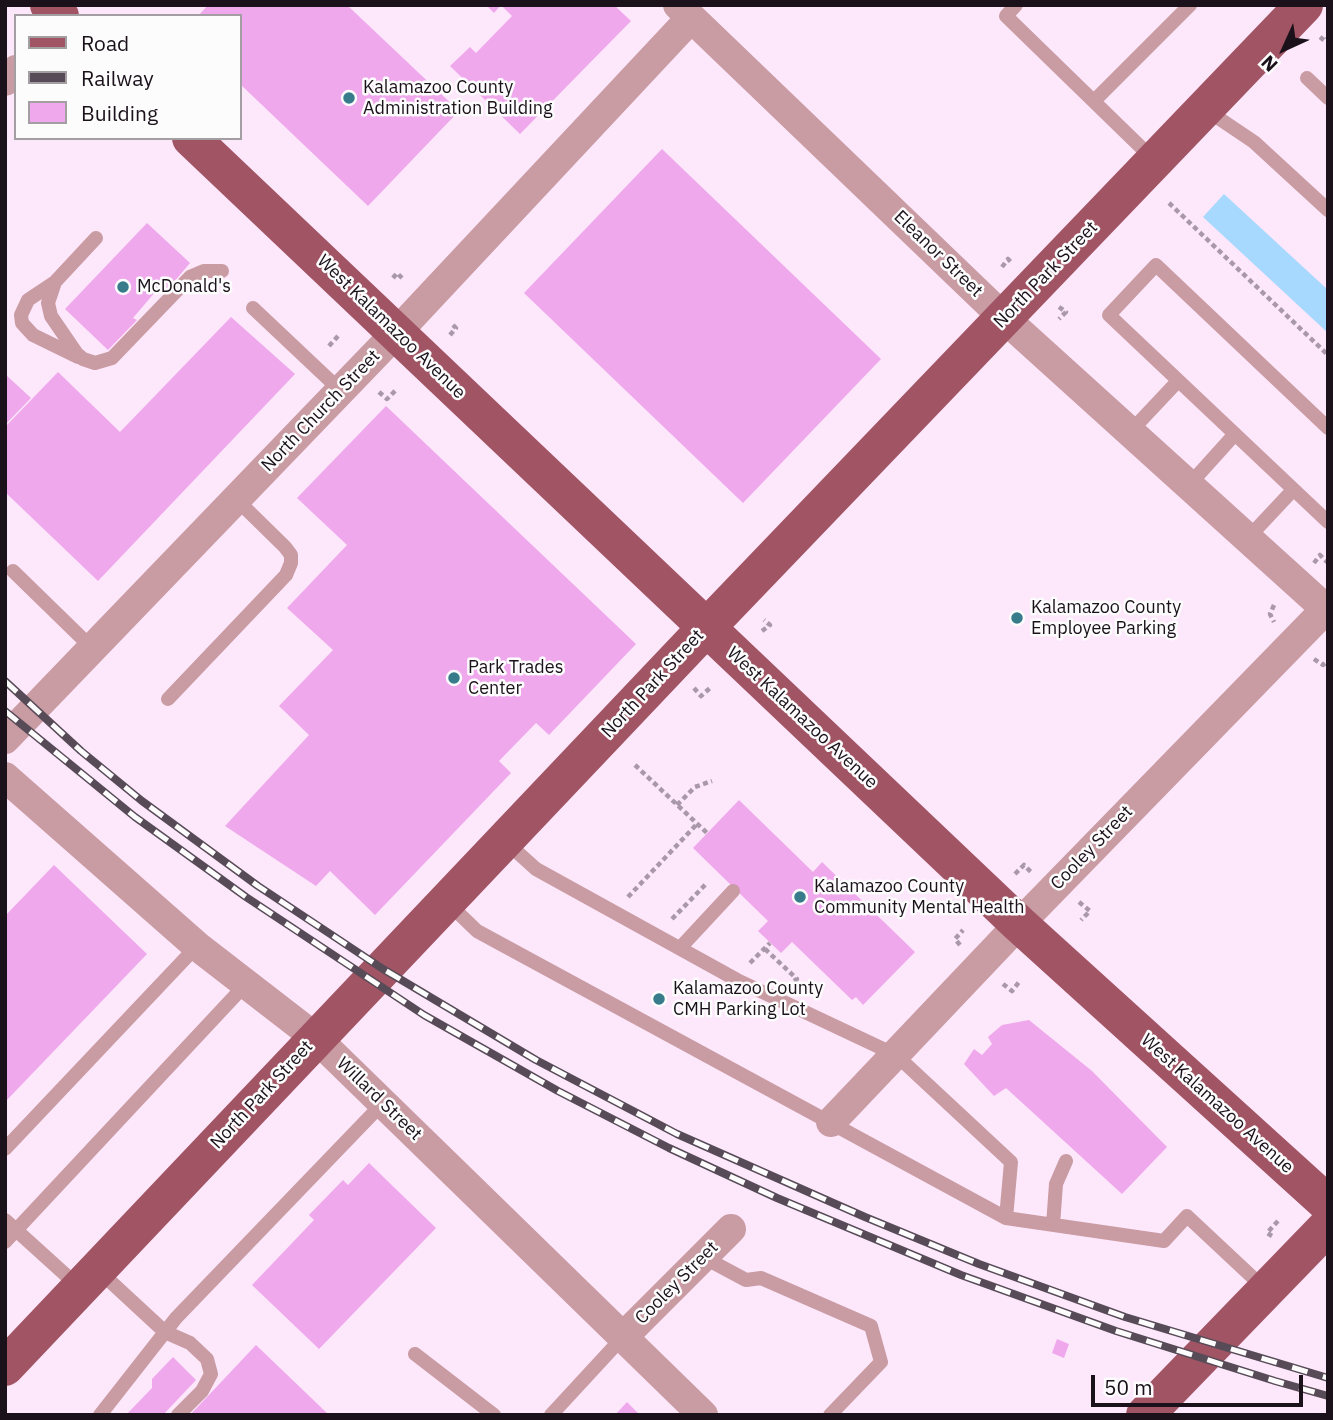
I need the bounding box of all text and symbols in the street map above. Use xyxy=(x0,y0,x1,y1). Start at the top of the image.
legend xyxy=(14,14,242,140)
north arrow xyxy=(1249,14,1319,84)
text: Road xyxy=(81,29,129,57)
text: N xyxy=(1256,51,1283,77)
text: Railway xyxy=(81,64,154,92)
place label: Kalamazoo County Administration Building xyxy=(363,77,552,119)
marker: Kalamazoo County Administration Building xyxy=(341,90,357,106)
text: Building xyxy=(81,99,158,127)
street label: Eleanor Street xyxy=(889,206,987,302)
street label: North Park Street xyxy=(989,217,1103,333)
street label: West Kalamazoo Avenue xyxy=(312,250,470,404)
place label: McDonald's xyxy=(137,276,231,298)
marker: McDonald's xyxy=(115,279,131,295)
street label: North Church Street xyxy=(257,345,385,477)
place label: Kalamazoo County Employee Parking xyxy=(1031,597,1181,640)
marker: Kalamazoo County Employee Parking xyxy=(1009,610,1025,626)
street label: North Park Street xyxy=(597,625,709,743)
street label: West Kalamazoo Avenue xyxy=(722,643,882,793)
place label: Park Trades Center xyxy=(468,657,563,700)
marker: Park Trades Center xyxy=(446,670,462,686)
street label: Cooley Street xyxy=(1047,801,1137,895)
place label: Kalamazoo County Community Mental Health xyxy=(814,876,1025,918)
marker: Kalamazoo County Community Mental Health xyxy=(792,889,808,905)
place label: Kalamazoo County CMH Parking Lot xyxy=(673,978,823,1020)
marker: Kalamazoo County CMH Parking Lot xyxy=(651,991,667,1007)
street label: West Kalamazoo Avenue xyxy=(1136,1030,1298,1178)
street label: North Park Street xyxy=(206,1036,318,1154)
street label: Willard Street xyxy=(332,1053,426,1145)
street label: Cooley Street xyxy=(631,1237,723,1329)
scale bar xyxy=(1095,1360,1307,1404)
text: 50 m xyxy=(1104,1373,1153,1401)

